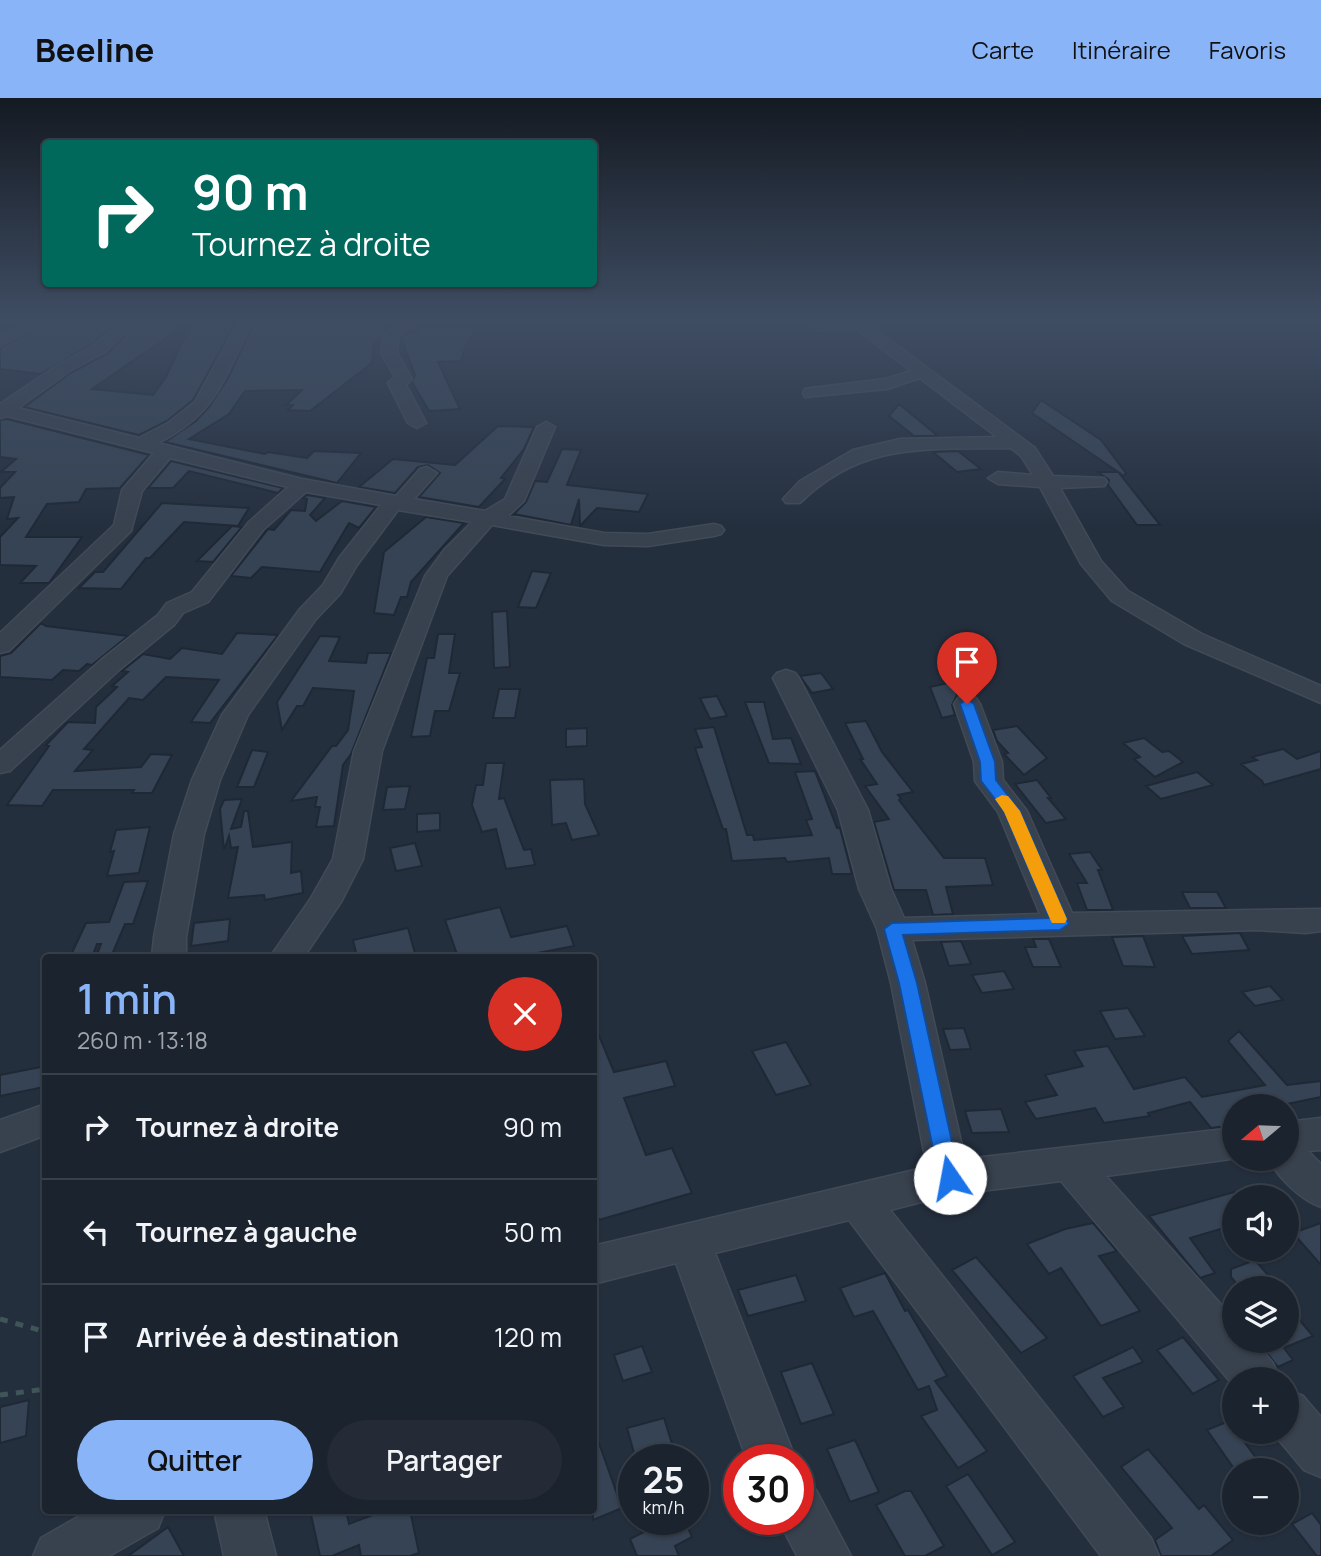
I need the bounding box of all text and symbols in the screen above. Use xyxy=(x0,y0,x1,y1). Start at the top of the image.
text: Beeline xyxy=(35,27,154,72)
text: Carte xyxy=(972,33,1034,66)
text: Itinéraire xyxy=(1072,33,1171,66)
text: Favoris xyxy=(1209,33,1286,66)
text: 90 m xyxy=(192,158,309,225)
icon: right xyxy=(77,168,168,259)
text: Tournez à droite xyxy=(192,222,431,266)
pin xyxy=(937,632,997,704)
icon: arrive xyxy=(948,643,986,681)
text: 1 min xyxy=(77,969,177,1027)
button: close xyxy=(488,977,562,1051)
text: 260 m · 13:18 xyxy=(77,1024,208,1056)
north arrow xyxy=(1222,1094,1298,1171)
map controls xyxy=(1222,1094,1299,1535)
icon: right xyxy=(77,1108,115,1146)
text: Tournez à droite xyxy=(136,1109,339,1145)
text: 90 m xyxy=(503,1109,562,1145)
position arrow xyxy=(913,1141,987,1215)
button: sound xyxy=(1222,1185,1299,1262)
icon: left xyxy=(77,1213,115,1251)
text: Tournez à gauche xyxy=(136,1214,357,1250)
text: 50 m xyxy=(504,1214,562,1250)
button: layers xyxy=(1222,1276,1299,1353)
icon: arrive xyxy=(77,1318,115,1356)
text: Arrivée à destination xyxy=(136,1319,399,1355)
text: 120 m xyxy=(494,1319,562,1355)
button: + xyxy=(1222,1367,1299,1444)
button: Quitter xyxy=(77,1420,313,1500)
button: Partager xyxy=(327,1420,562,1500)
speed limit sign: 30 xyxy=(723,1444,814,1535)
text: 25 xyxy=(643,1456,684,1504)
button: − xyxy=(1222,1458,1299,1535)
text: km/h xyxy=(643,1495,684,1519)

